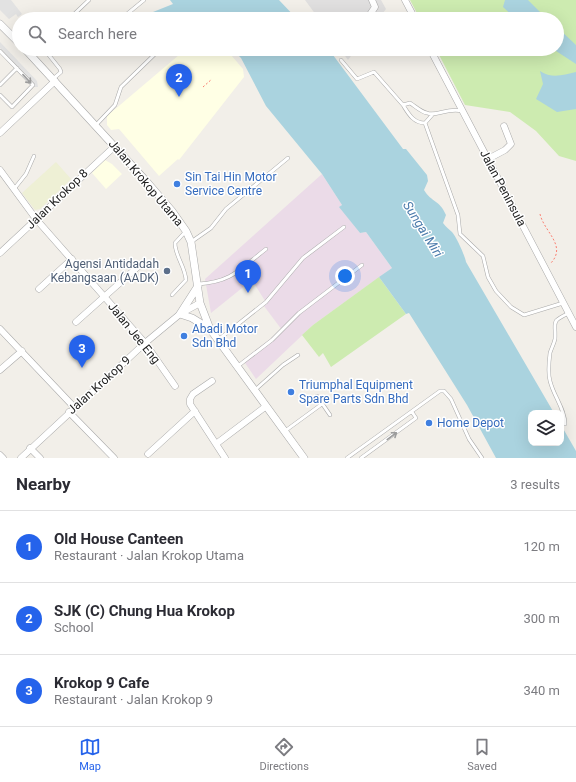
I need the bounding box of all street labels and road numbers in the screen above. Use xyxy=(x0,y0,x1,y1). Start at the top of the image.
street label: Jalan Krokop Utama xyxy=(106,137,186,229)
street label: Jalan Peninsula xyxy=(477,147,529,229)
street label: Jalan Krokop 8 xyxy=(23,166,91,232)
street label: Jalan Jee Eng xyxy=(105,300,163,366)
street label: Jalan Krokop 9 xyxy=(65,353,133,417)

